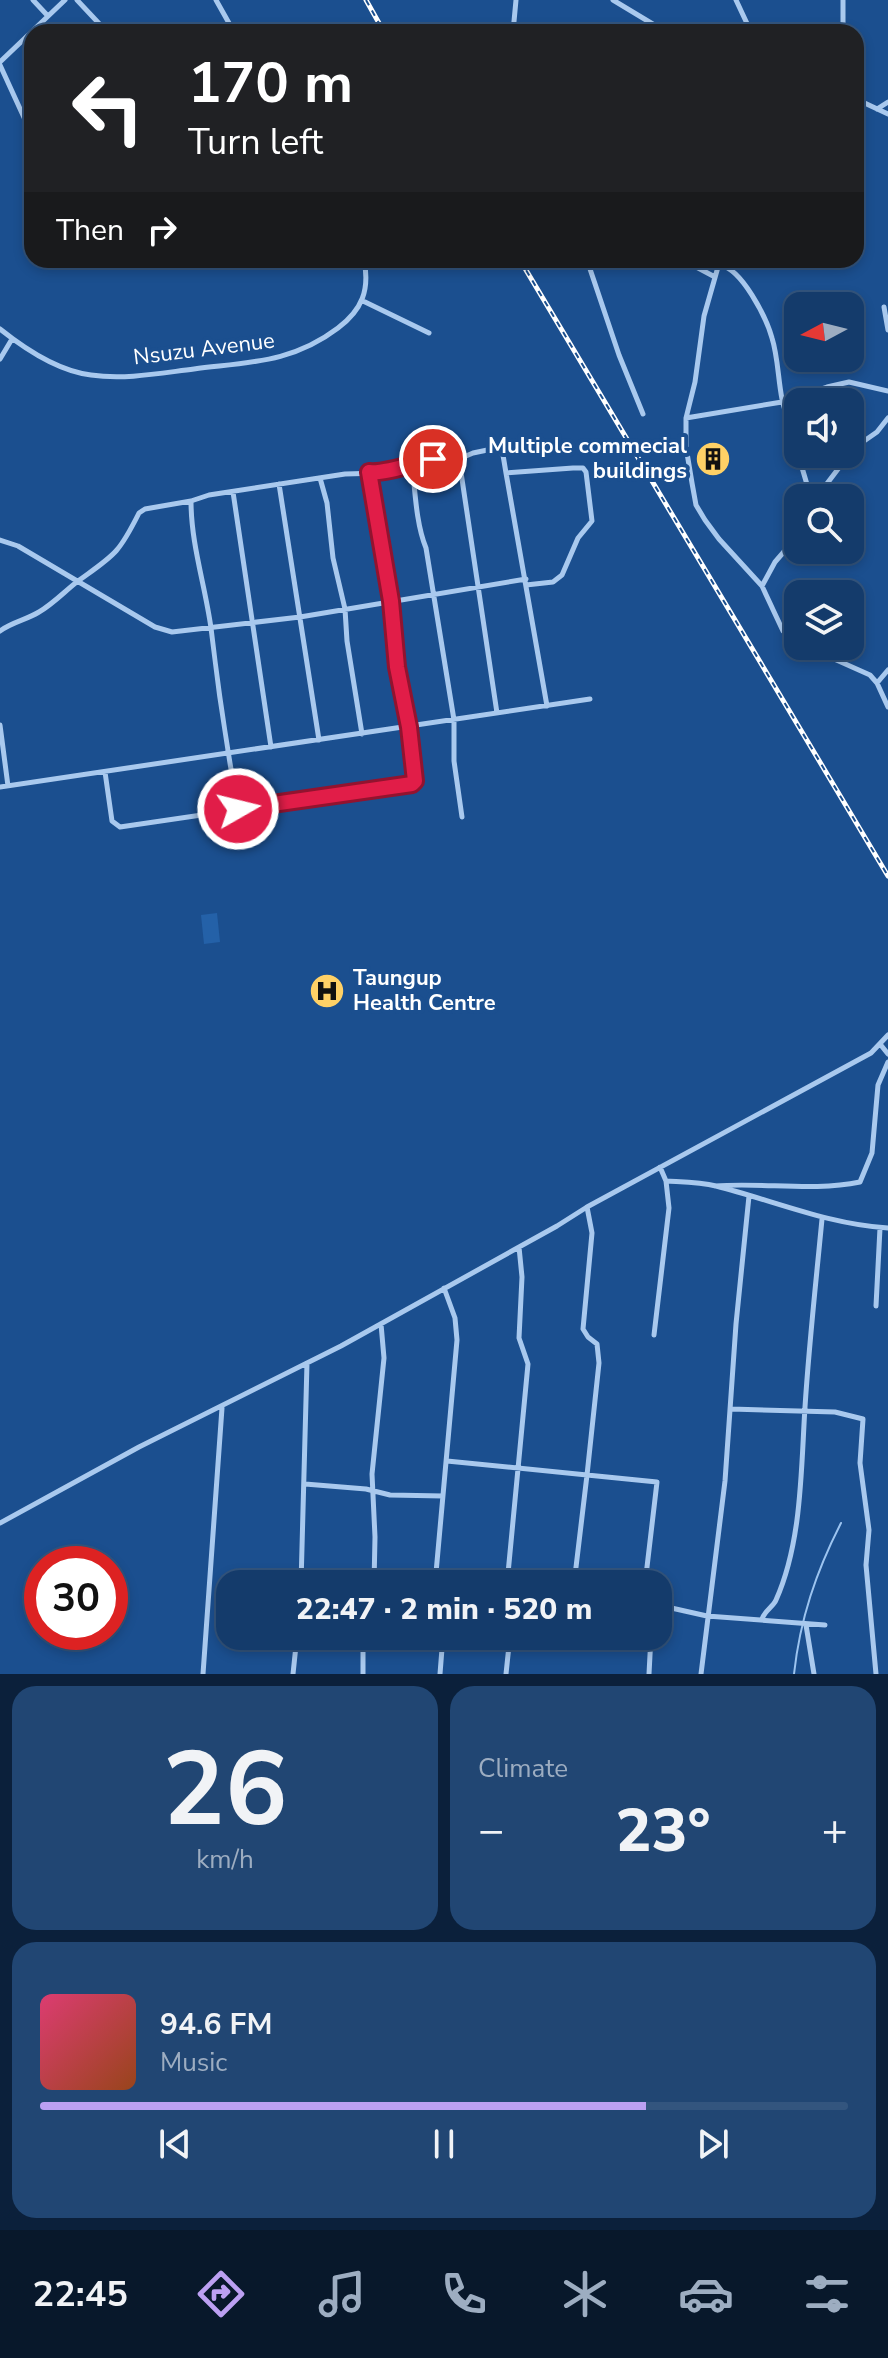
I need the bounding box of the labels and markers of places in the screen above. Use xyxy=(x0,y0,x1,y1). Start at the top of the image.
pin xyxy=(399,425,467,493)
place label: Multiple commecial buildings xyxy=(488,431,687,486)
building icon: Multiple commecial buildings xyxy=(694,440,732,478)
place label: Taungup Health Centre xyxy=(353,963,496,1018)
hospital icon: Taungup Health Centre xyxy=(308,972,346,1010)

